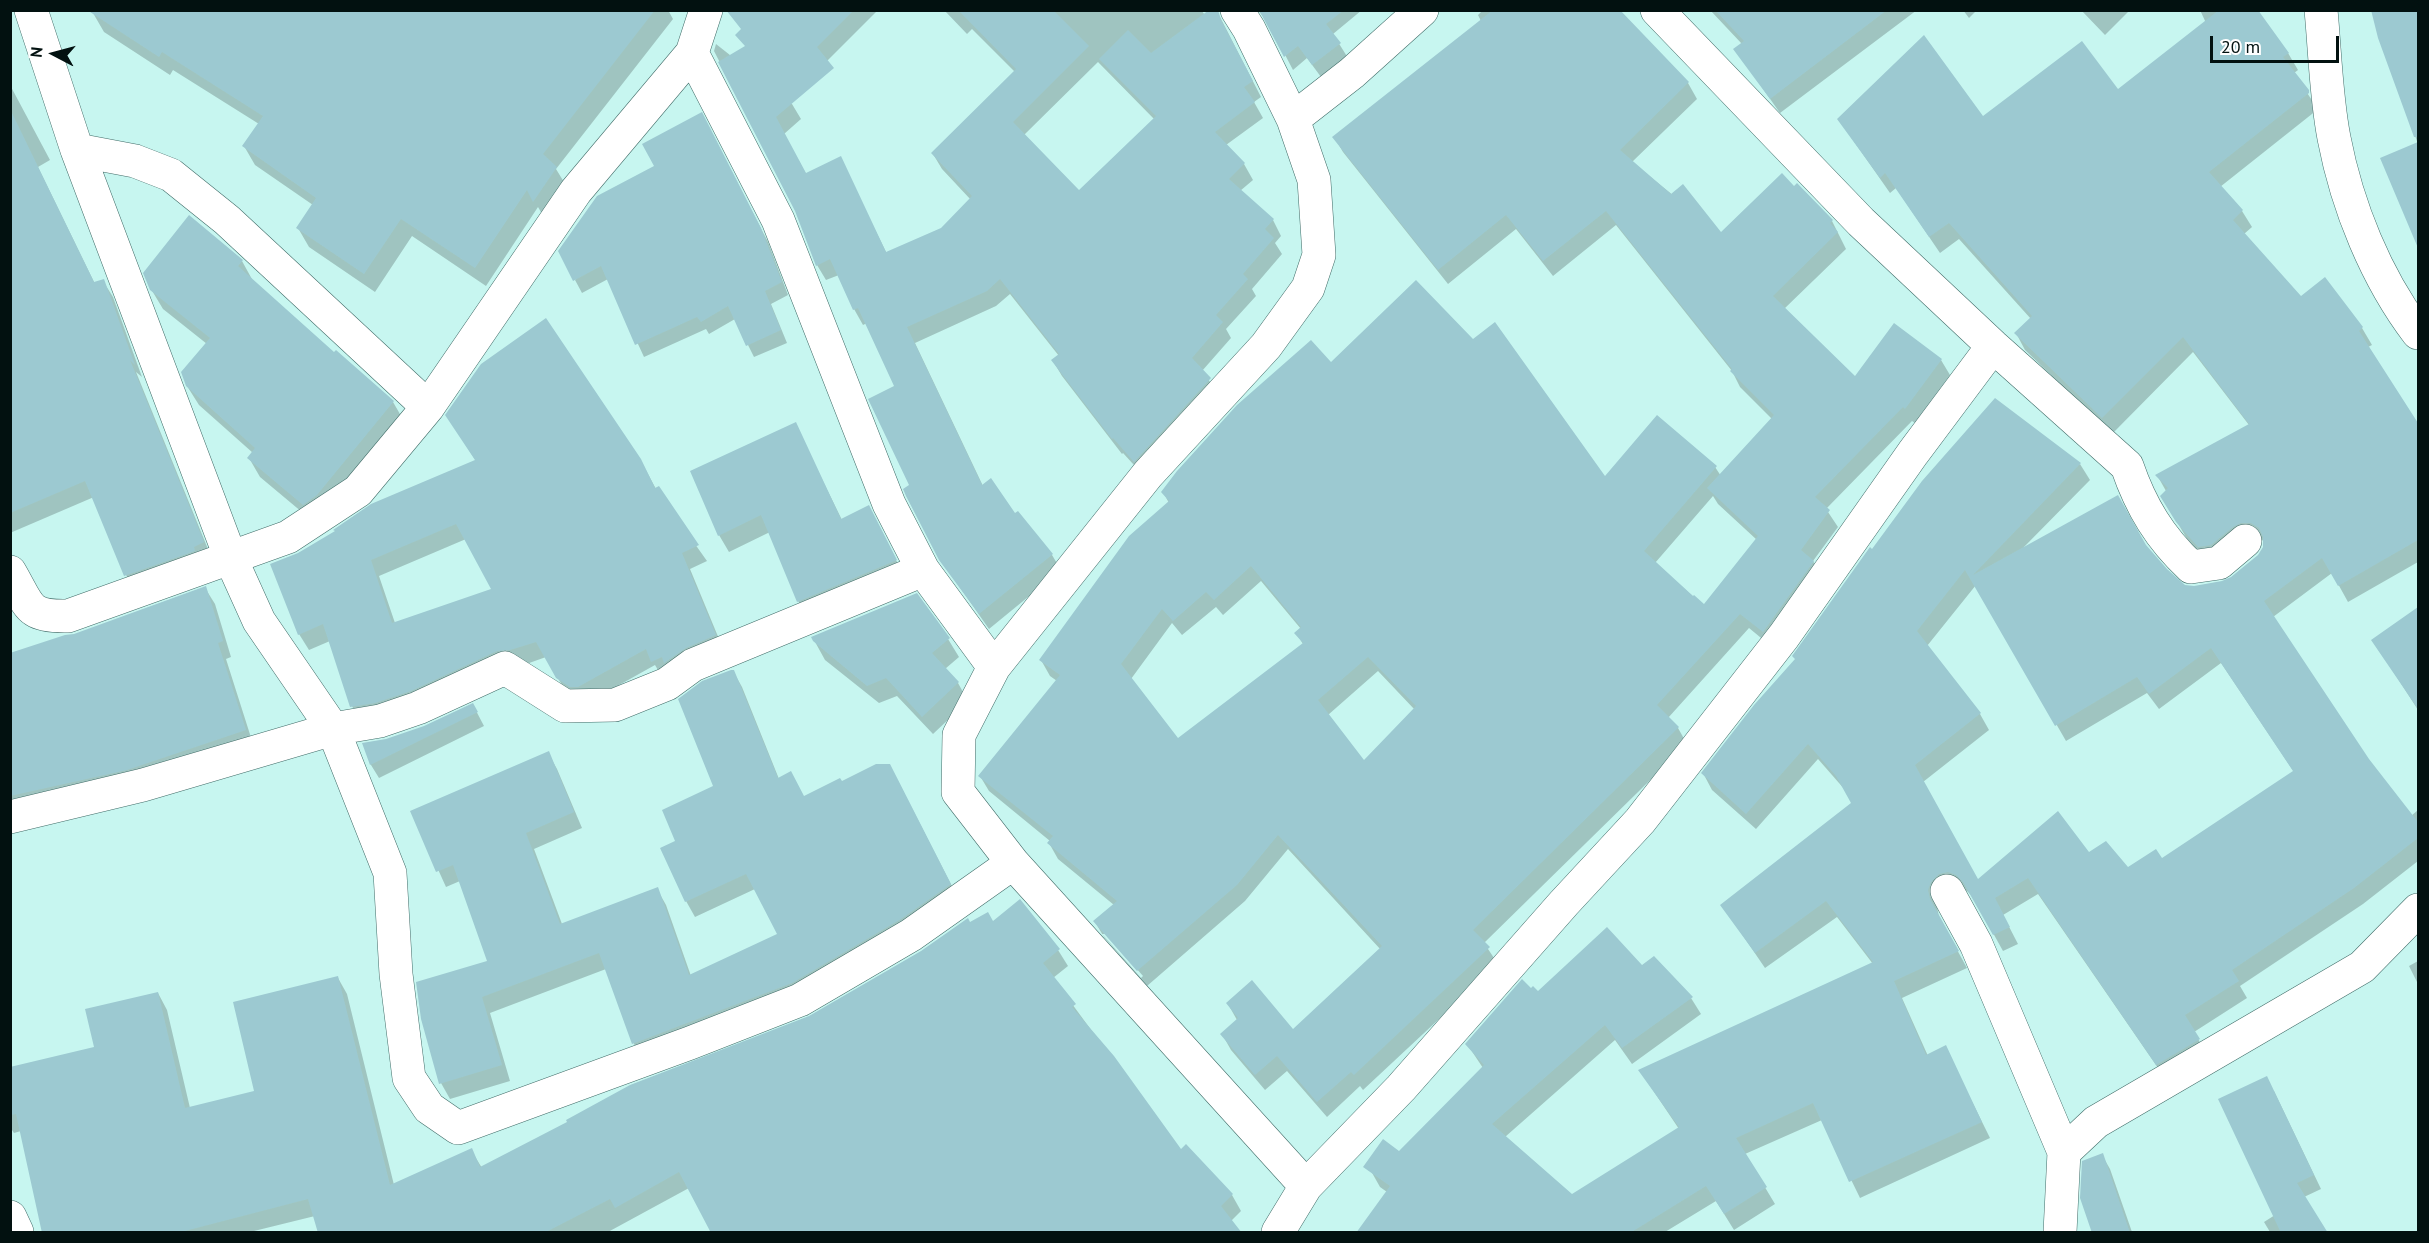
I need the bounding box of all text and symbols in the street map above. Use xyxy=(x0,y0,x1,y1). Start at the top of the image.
north arrow xyxy=(24,24,84,84)
scale bar xyxy=(2213,24,2342,62)
text: 20 m xyxy=(2221,35,2260,58)
text: N xyxy=(26,46,47,58)

